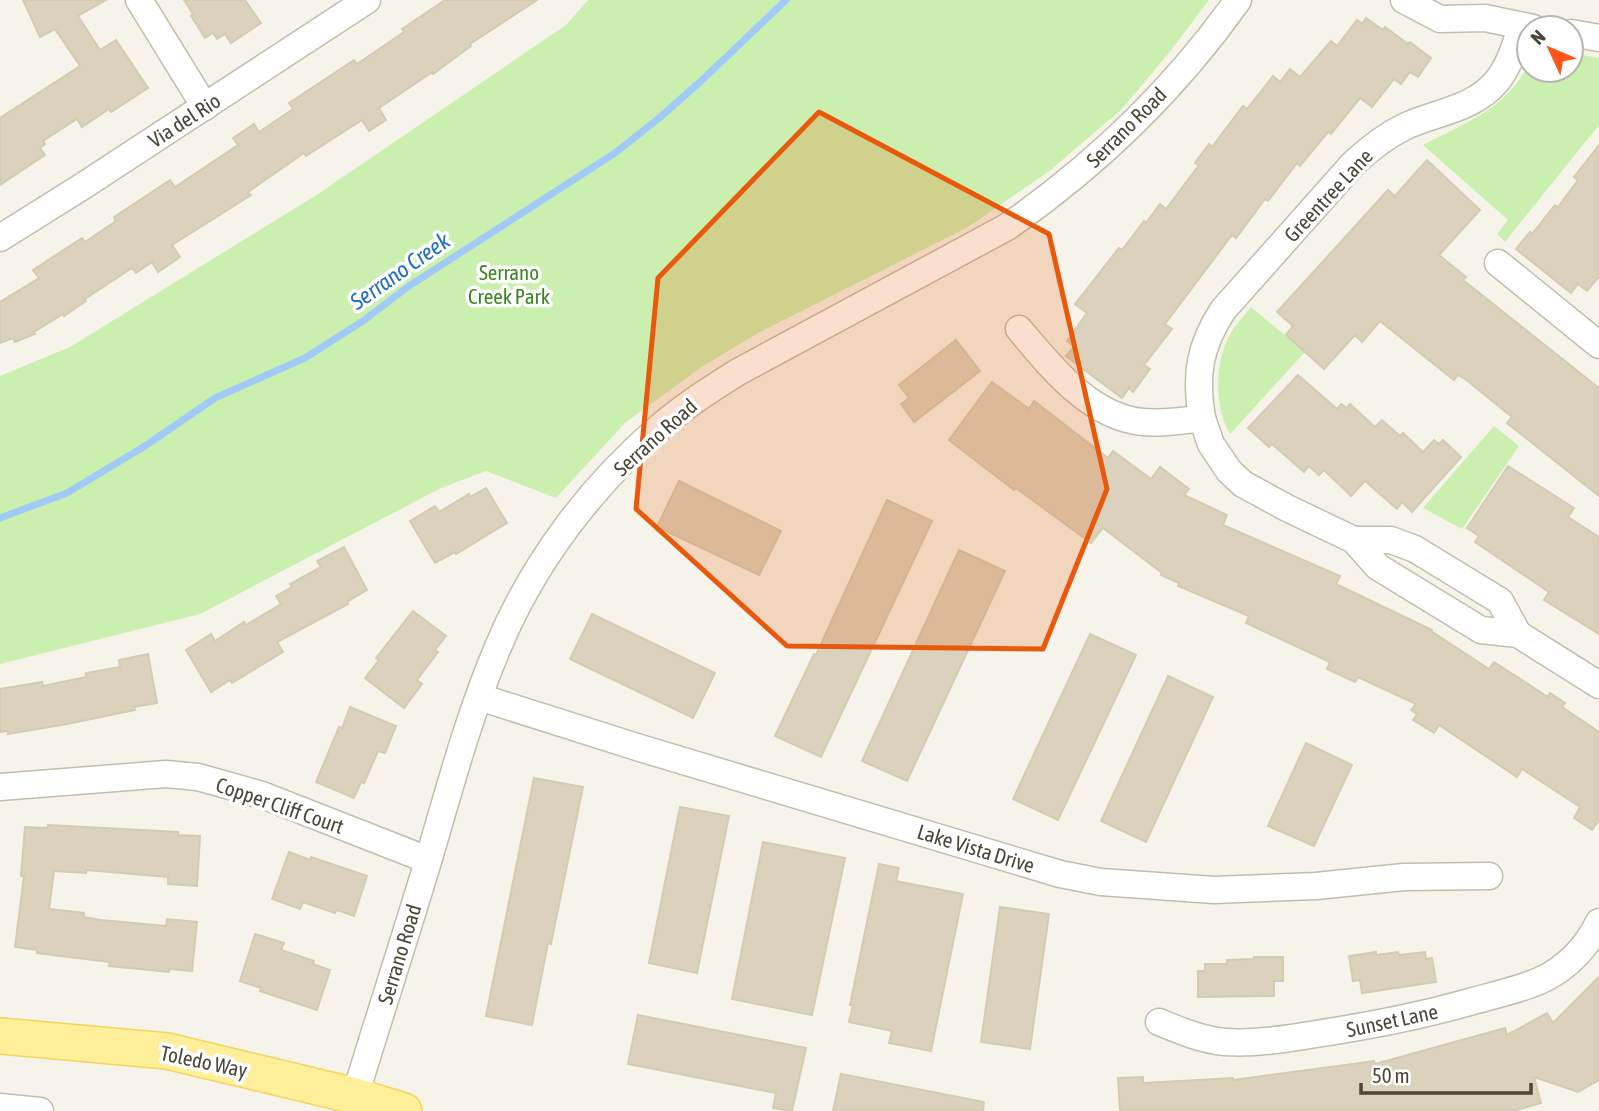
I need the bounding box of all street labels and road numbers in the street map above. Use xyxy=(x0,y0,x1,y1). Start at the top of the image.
street label: Serrano Road xyxy=(1081,82,1171,172)
street label: Via del Rio xyxy=(144,88,224,152)
street label: Greentree Lane xyxy=(1279,144,1377,246)
street label: Serrano Road xyxy=(609,394,701,480)
street label: Copper Cliff Court xyxy=(213,772,347,838)
street label: Lake Vista Drive xyxy=(915,819,1037,877)
street label: Serrano Road xyxy=(372,901,426,1007)
street label: Sunset Lane xyxy=(1344,999,1440,1041)
street label: Toledo Way xyxy=(158,1040,250,1082)

